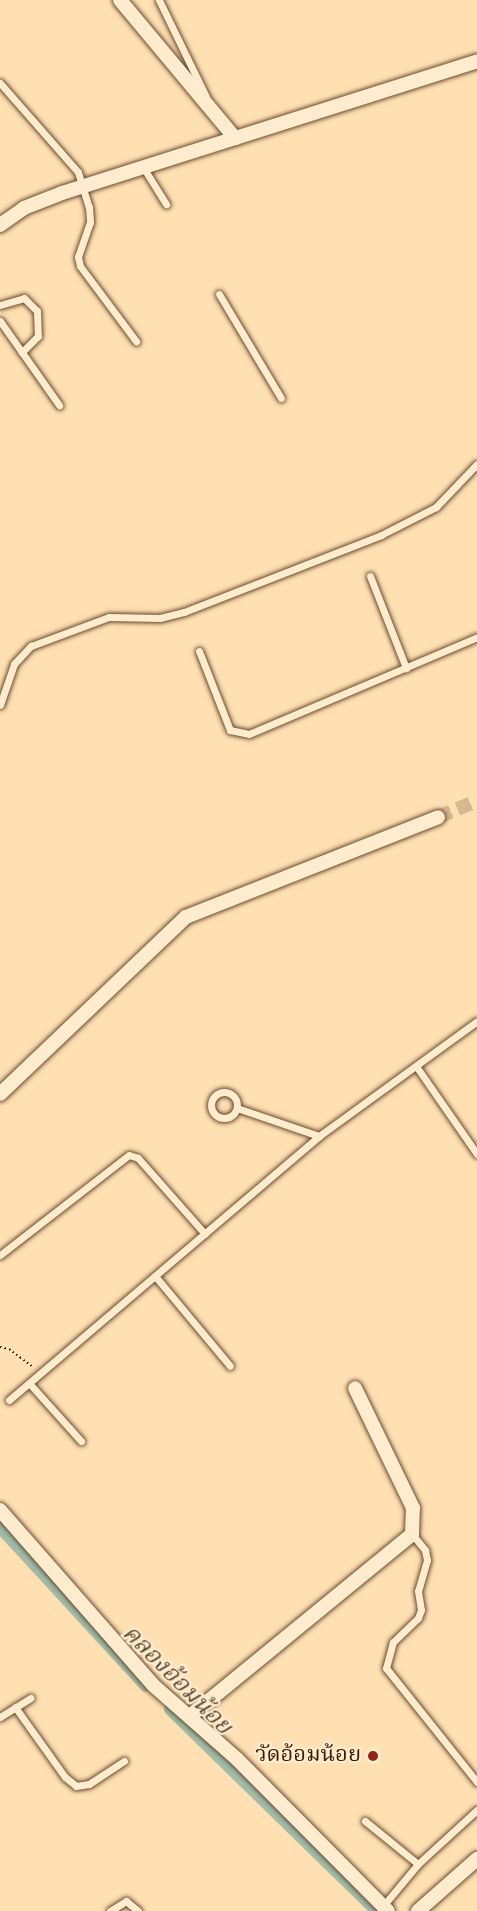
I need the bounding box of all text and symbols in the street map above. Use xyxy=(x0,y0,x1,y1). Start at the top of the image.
water label: คลองอ้อมน้อย xyxy=(115,1620,237,1742)
place label: วัดอ้อมน้อย xyxy=(255,1743,361,1769)
marker: วัดอ้อมน้อย xyxy=(366,1749,380,1763)

